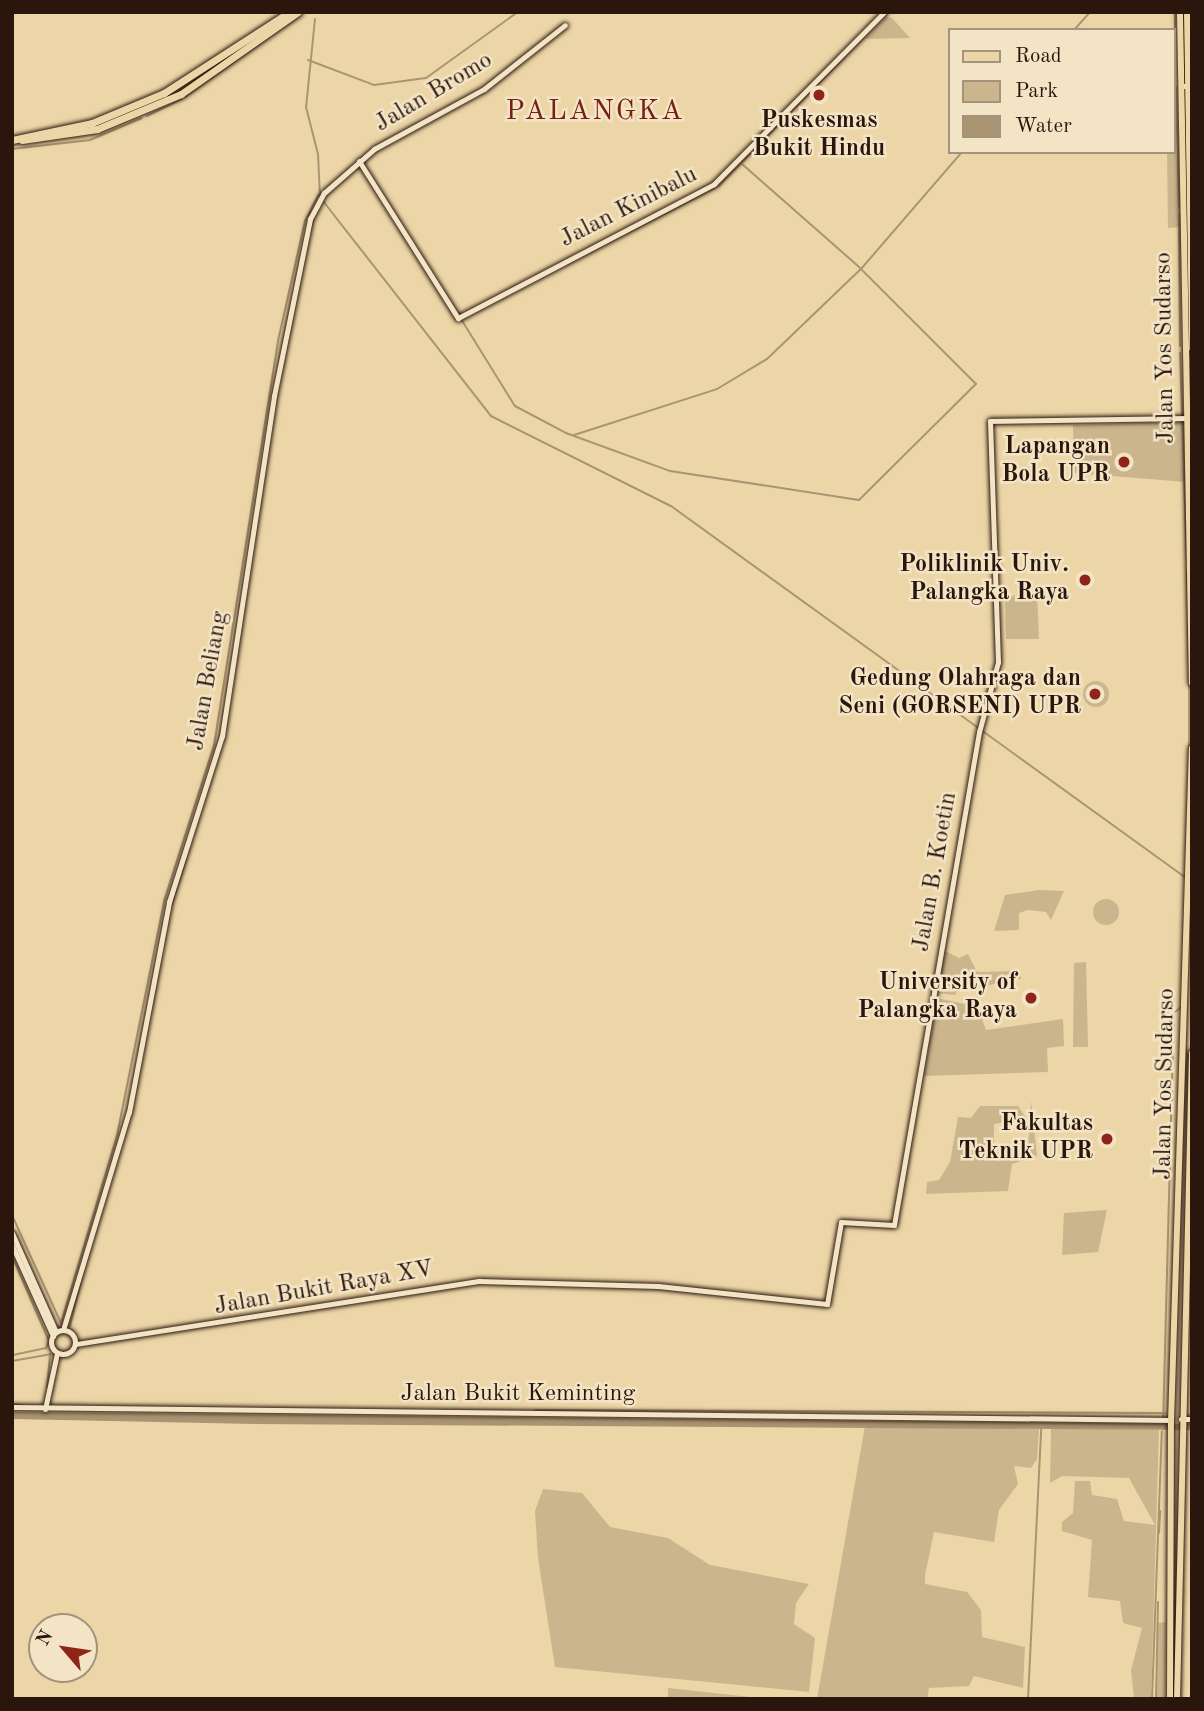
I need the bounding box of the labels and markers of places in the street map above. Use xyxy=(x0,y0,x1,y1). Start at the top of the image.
marker: Puskesmas Bukit Hindu xyxy=(809,85,829,105)
place label: Puskesmas Bukit Hindu xyxy=(753,108,885,164)
place label: Lapangan Bola UPR xyxy=(1001,434,1110,490)
marker: Lapangan Bola UPR xyxy=(1116,454,1132,470)
place label: Poliklinik Univ. Palangka Raya xyxy=(899,552,1069,608)
marker: Poliklinik Univ. Palangka Raya xyxy=(1075,570,1095,590)
place label: Gedung Olahraga dan Seni (GORSENI) UPR xyxy=(838,666,1081,722)
marker: Gedung Olahraga dan Seni (GORSENI) UPR xyxy=(1087,686,1103,702)
place label: University of Palangka Raya xyxy=(858,970,1017,1026)
marker: University of Palangka Raya xyxy=(1023,990,1039,1006)
place label: Fakultas Teknik UPR xyxy=(959,1111,1093,1167)
marker: Fakultas Teknik UPR xyxy=(1099,1131,1115,1147)

